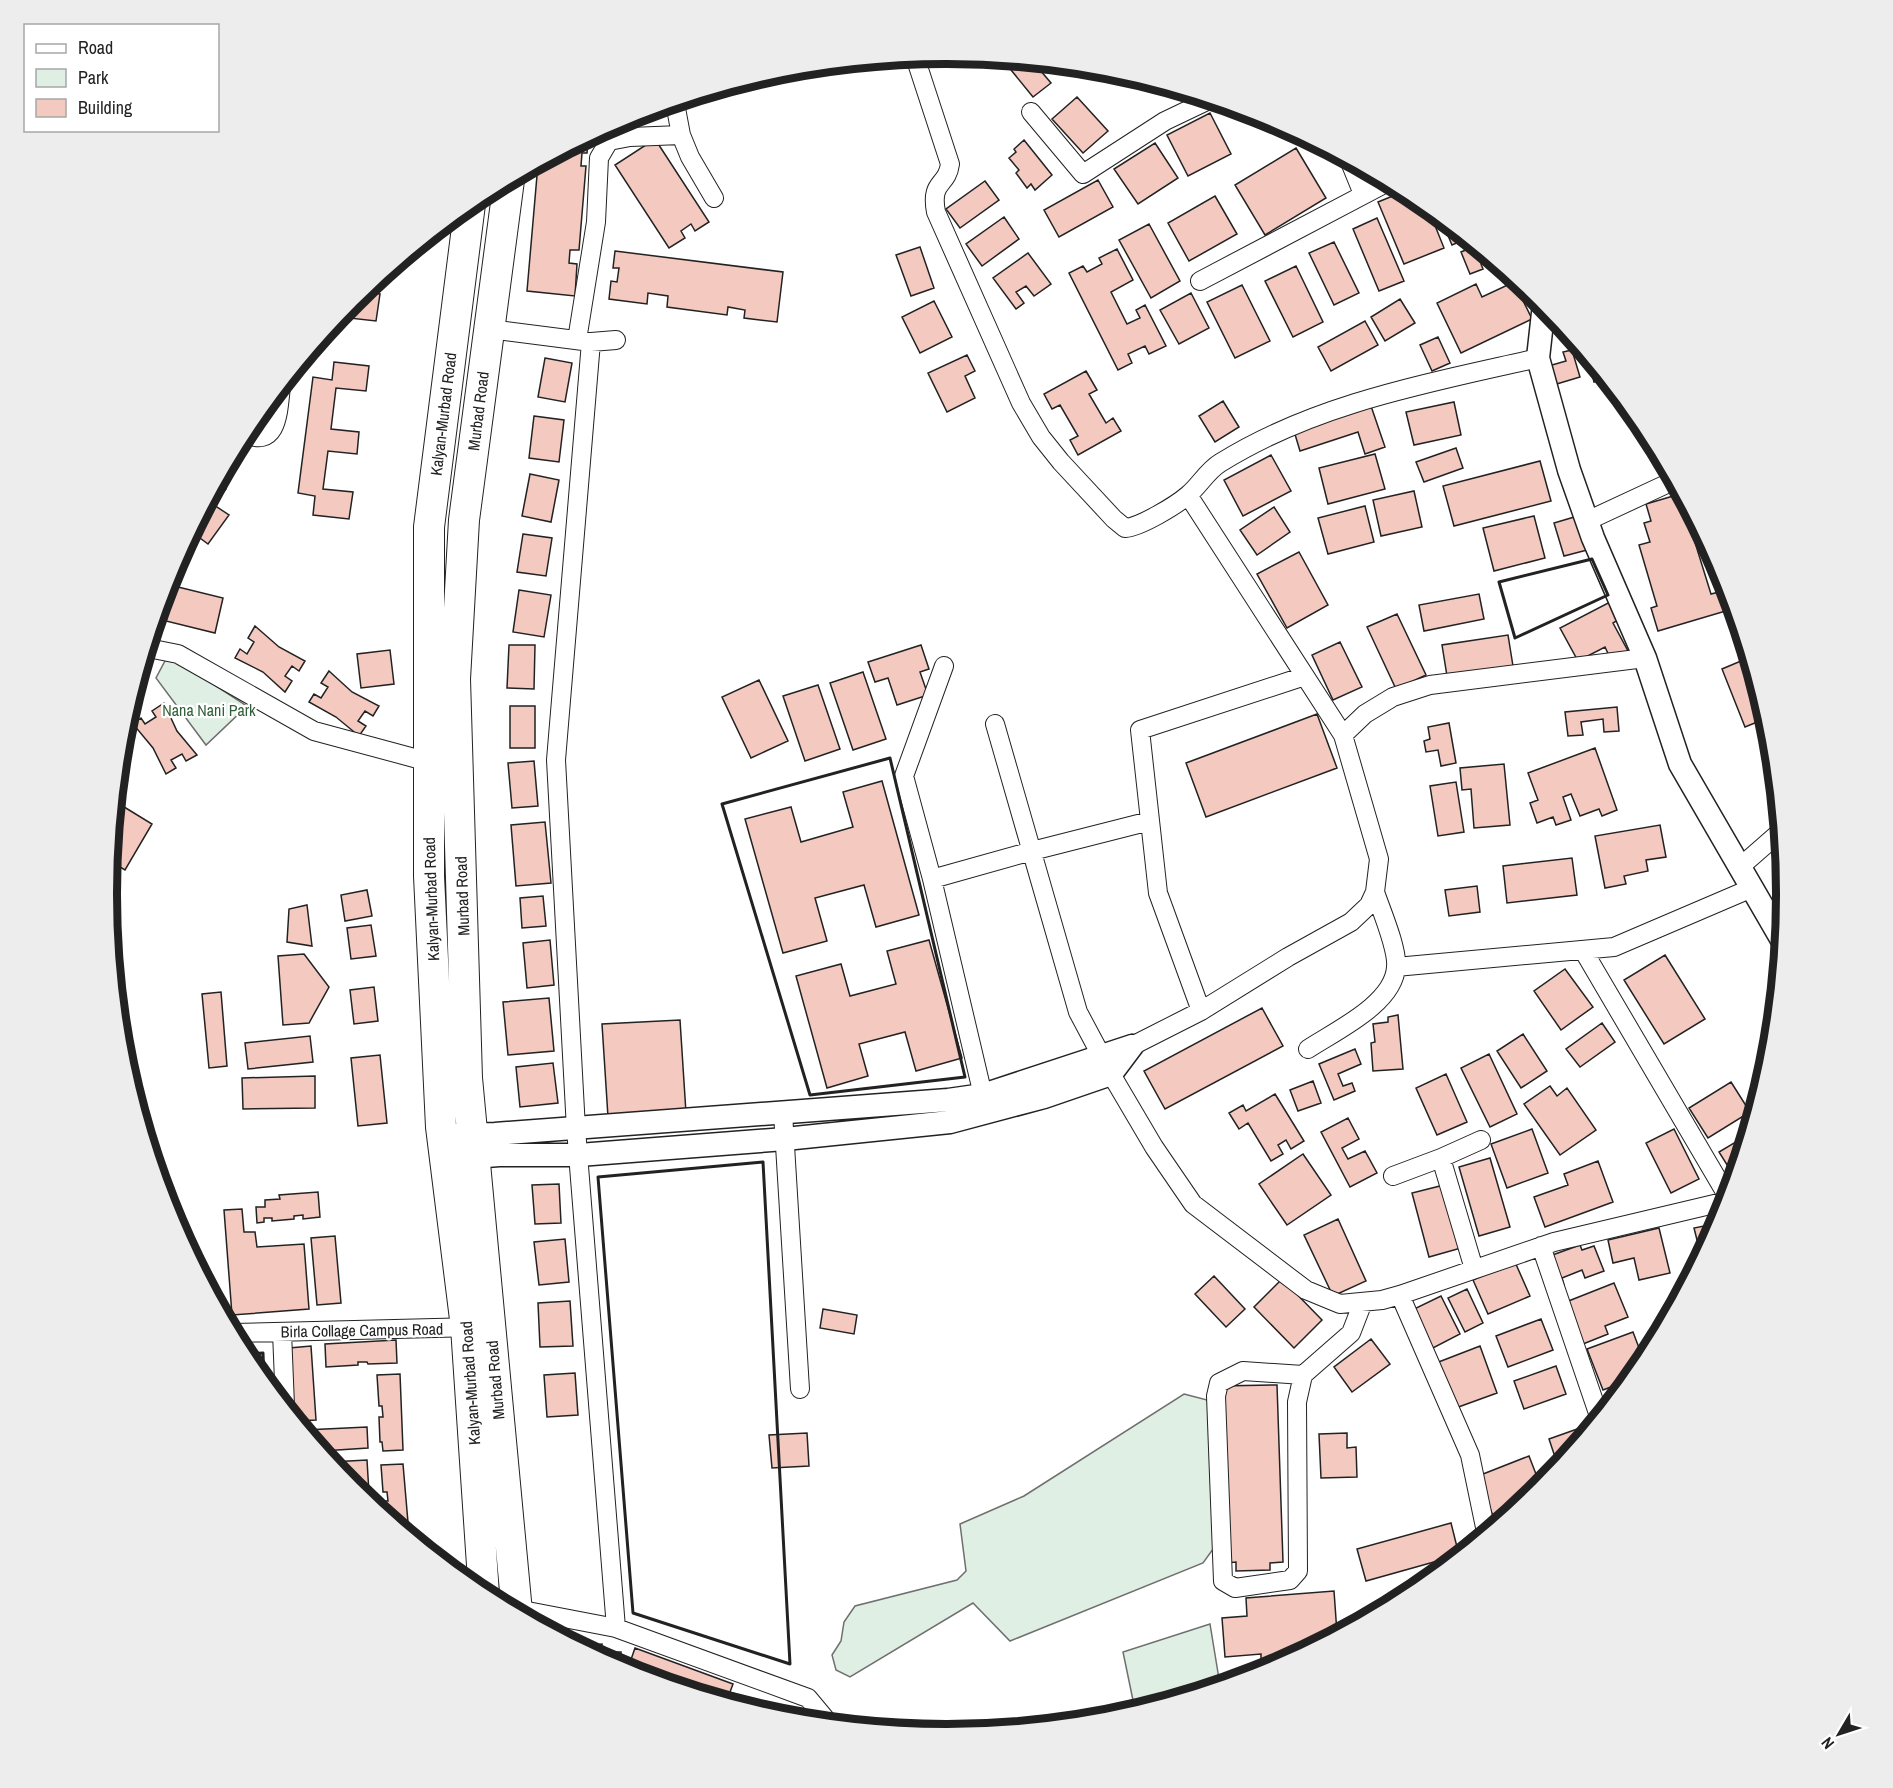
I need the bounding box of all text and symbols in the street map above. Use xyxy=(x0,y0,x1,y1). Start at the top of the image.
legend xyxy=(24,24,219,132)
text: Road xyxy=(78,35,113,60)
text: Park xyxy=(78,65,109,90)
text: Building xyxy=(78,95,133,120)
street label: Kalyan-Murbad Road xyxy=(425,351,461,477)
street label: Murbad Road xyxy=(462,370,494,452)
park label: Nana Nani Park xyxy=(162,699,256,721)
street label: Kalyan-Murbad Road xyxy=(418,837,444,961)
street label: Murbad Road xyxy=(450,856,474,936)
street label: Birla Collage Campus Road xyxy=(281,1318,443,1342)
street label: Kalyan-Murbad Road xyxy=(455,1320,485,1446)
street label: Murbad Road xyxy=(481,1339,509,1421)
north arrow xyxy=(1809,1704,1869,1764)
text: N xyxy=(1816,1733,1839,1754)

